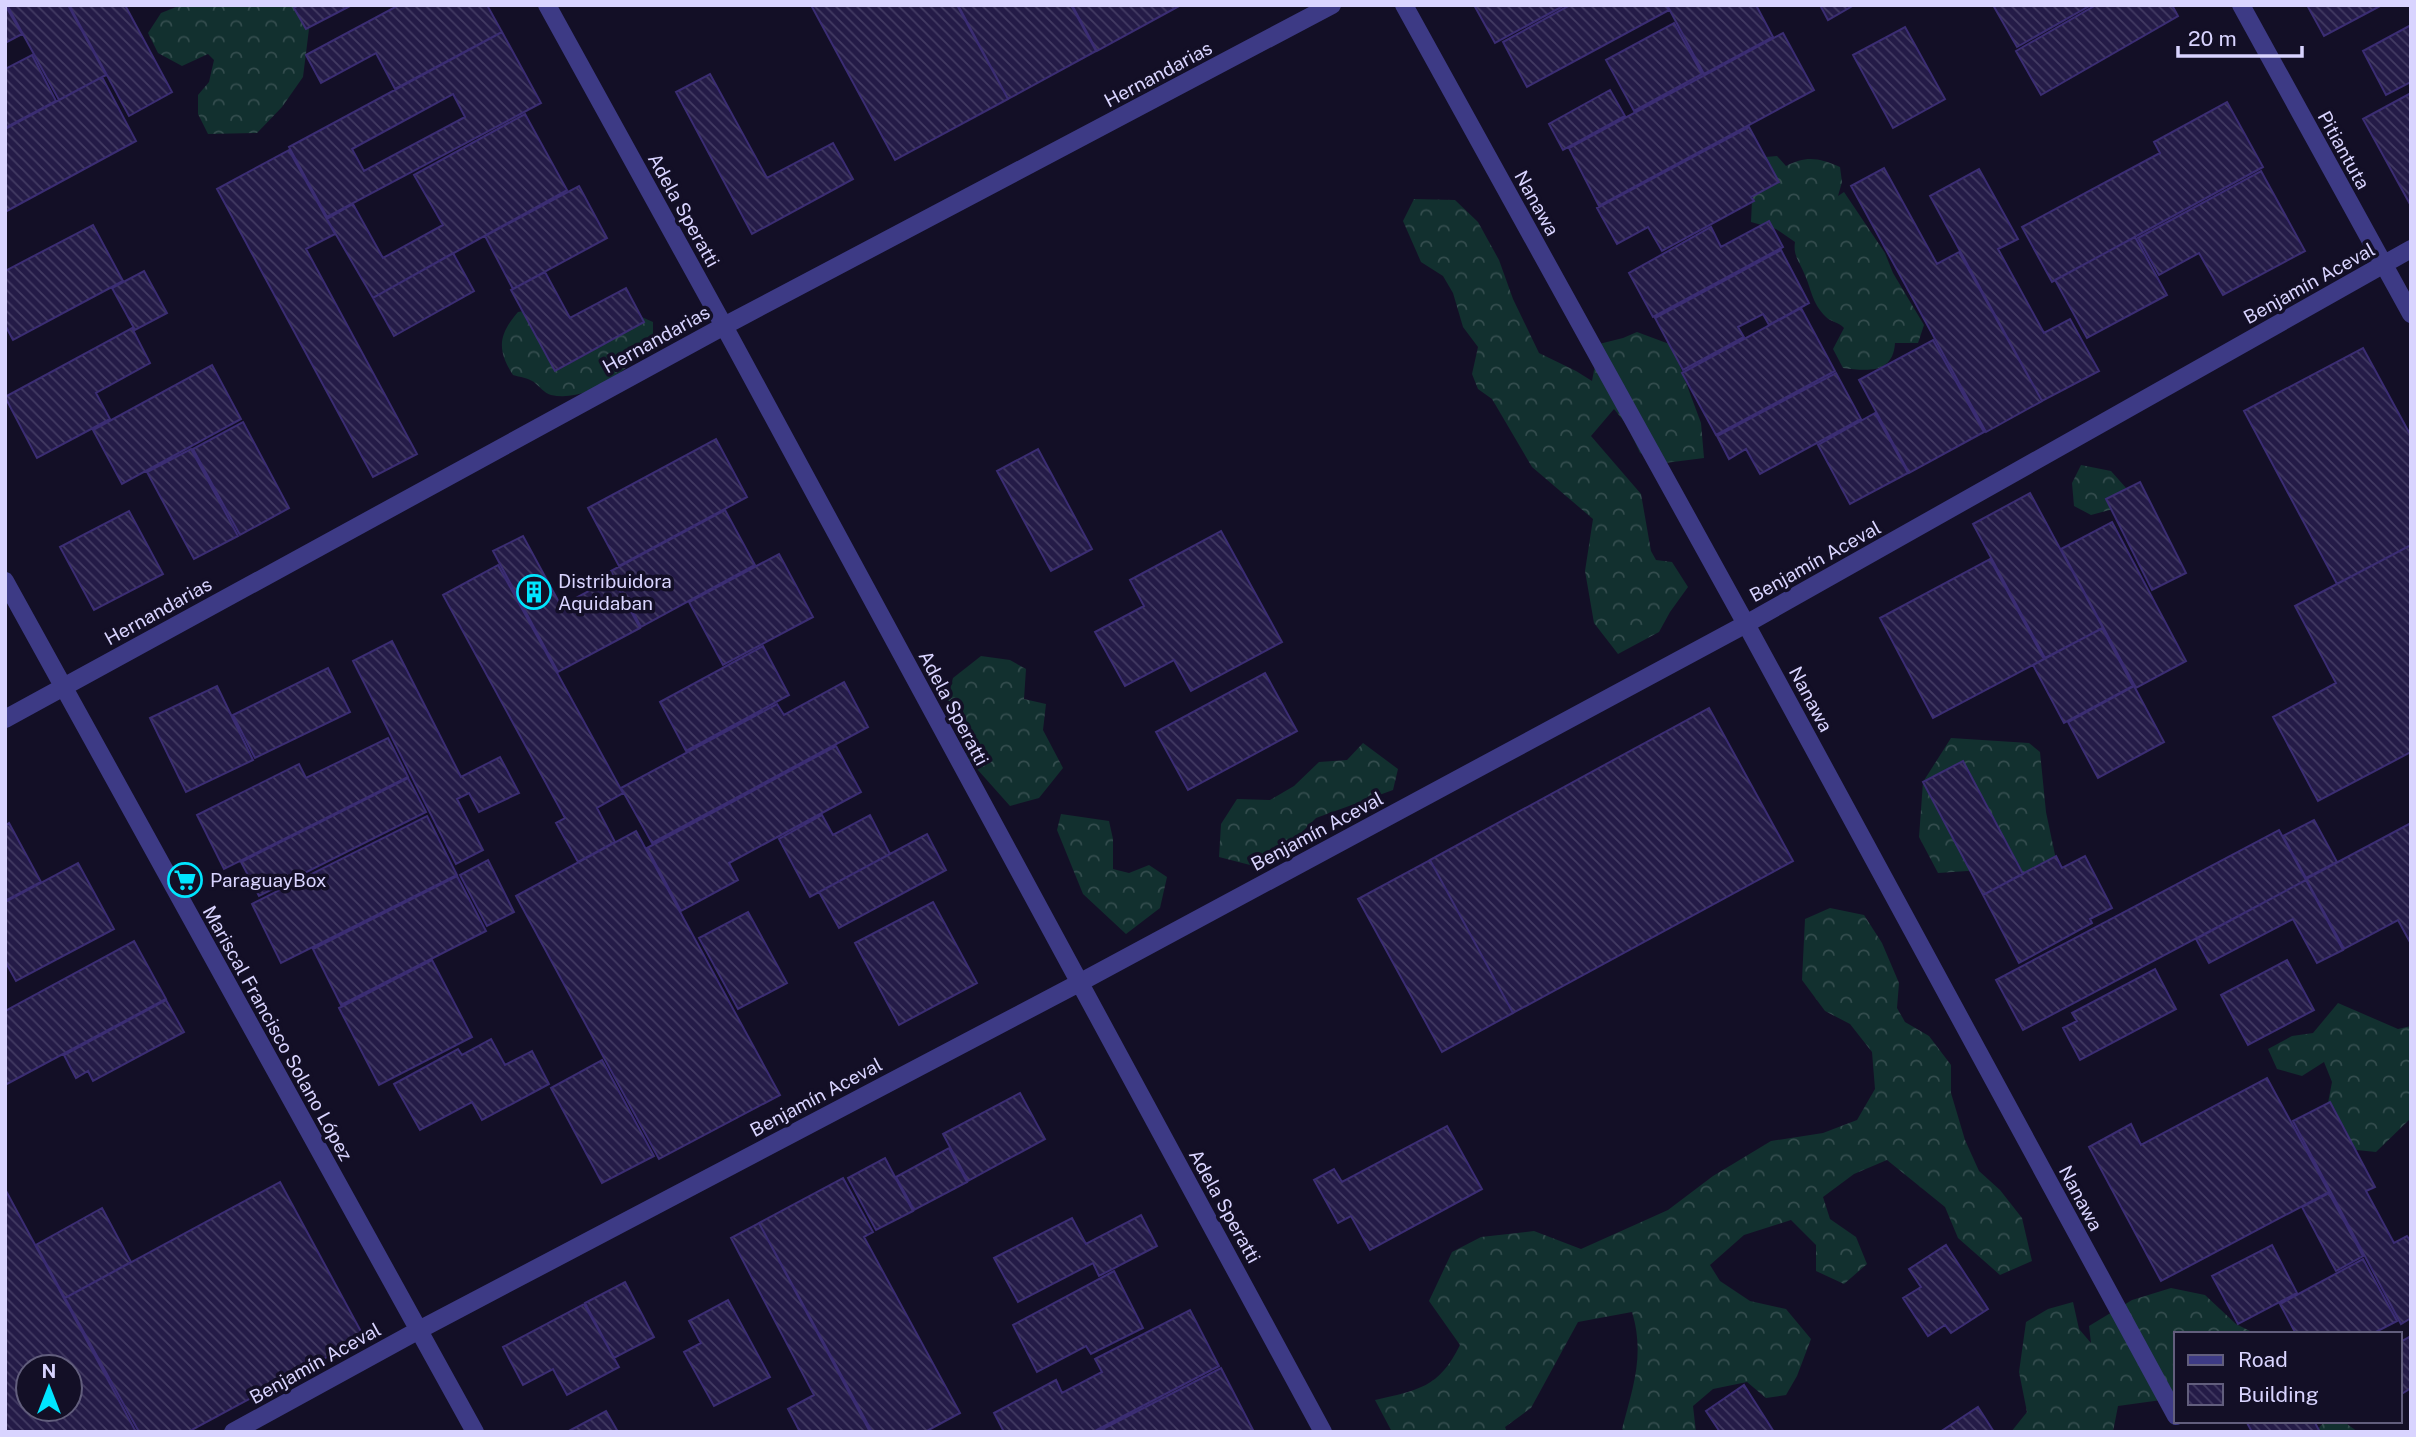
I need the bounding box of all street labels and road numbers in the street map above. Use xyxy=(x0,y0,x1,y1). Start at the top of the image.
street label: Hernandarias xyxy=(1100,36,1216,112)
street label: Pitiantuta xyxy=(2314,107,2374,193)
street label: Adela Speratti xyxy=(644,149,724,271)
street label: Nanawa xyxy=(1510,167,1564,239)
street label: Benjamín Aceval xyxy=(2240,238,2378,328)
street label: Hernandarias xyxy=(599,301,713,377)
street label: Benjamín Aceval xyxy=(1746,516,1884,606)
street label: Hernandarias xyxy=(101,573,215,649)
street label: Adela Speratti xyxy=(915,647,993,769)
street label: Nanawa xyxy=(1785,662,1837,736)
street label: Benjamín Aceval xyxy=(1247,787,1387,875)
street label: Mariscal Francisco Solano López xyxy=(199,902,357,1164)
street label: Benjamín Aceval xyxy=(746,1053,886,1141)
street label: Adela Speratti xyxy=(1185,1145,1265,1267)
street label: Nanawa xyxy=(2055,1161,2107,1235)
street label: Benjamín Aceval xyxy=(246,1318,384,1408)

